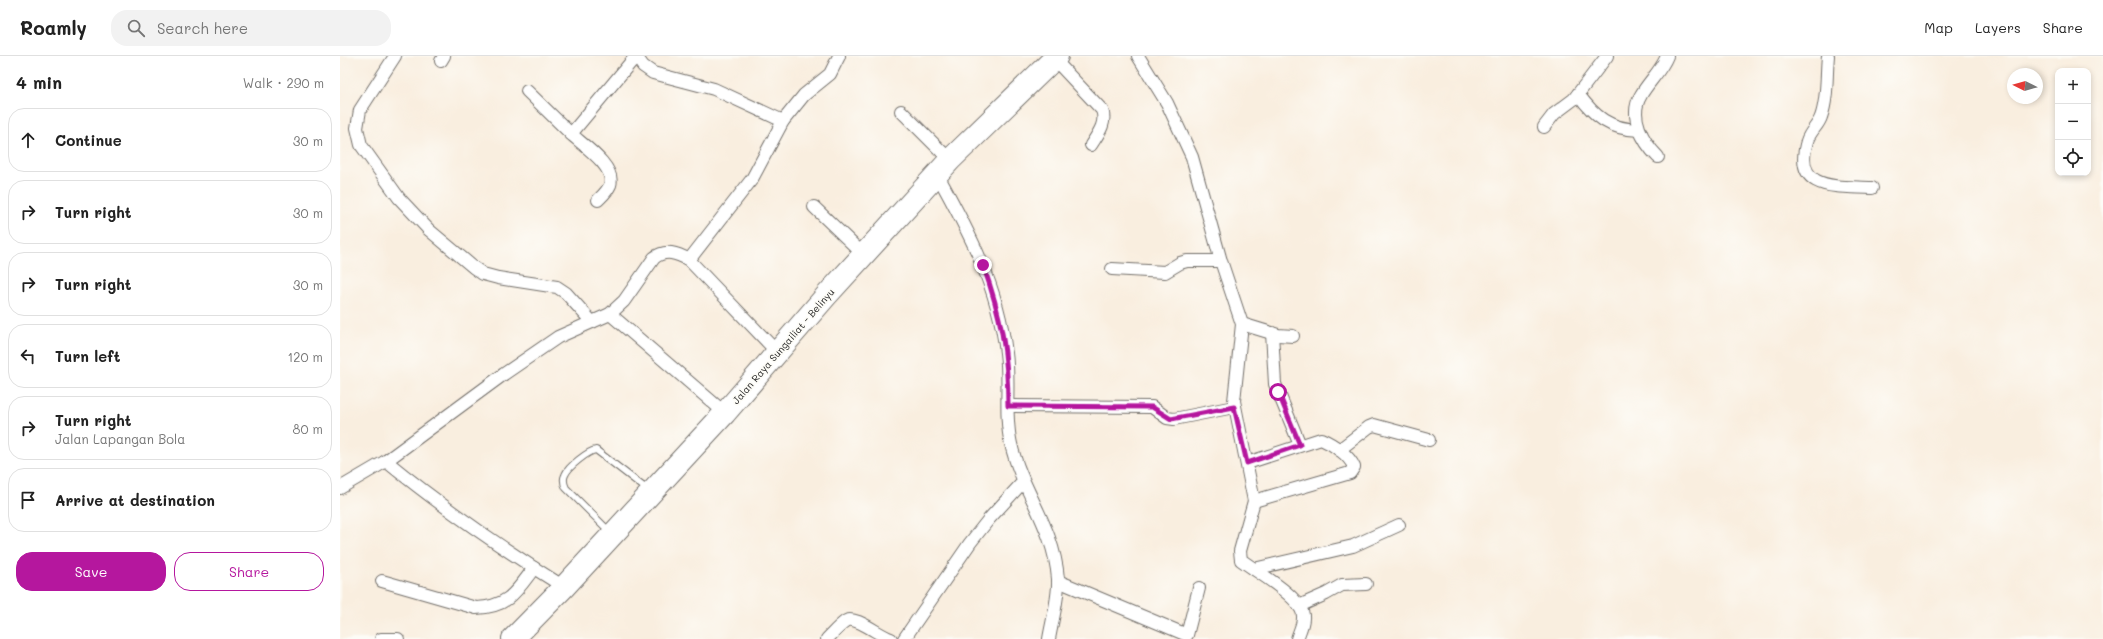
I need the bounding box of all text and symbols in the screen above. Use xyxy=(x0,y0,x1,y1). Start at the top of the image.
search box xyxy=(111,10,391,46)
text: Roamly xyxy=(20,15,87,40)
icon: search xyxy=(125,17,147,39)
text: Search here xyxy=(157,18,248,38)
text: Map xyxy=(1924,18,1953,37)
text: Layers xyxy=(1975,18,2021,37)
text: Share xyxy=(2043,18,2083,37)
north arrow xyxy=(2007,68,2043,104)
map controls xyxy=(2055,68,2091,176)
button: + xyxy=(2055,68,2091,104)
text: 4 min xyxy=(16,71,62,93)
text: Walk · 290 m xyxy=(243,74,324,91)
button: − xyxy=(2055,104,2091,140)
icon: ahead xyxy=(17,129,39,151)
text: Continue xyxy=(55,130,122,150)
text: 30 m xyxy=(293,132,323,149)
button: locate xyxy=(2055,140,2091,176)
icon: right xyxy=(17,201,39,223)
text: Turn right xyxy=(55,202,132,222)
text: 30 m xyxy=(293,204,323,221)
route end xyxy=(974,256,992,274)
icon: right xyxy=(17,273,39,295)
text: Turn right xyxy=(55,274,132,294)
text: 30 m xyxy=(293,276,323,293)
street label: Jalan Raya Sungailiat - Belinyu xyxy=(729,285,837,407)
icon: left xyxy=(17,345,39,367)
text: Turn left xyxy=(55,346,120,366)
text: 120 m xyxy=(287,348,323,365)
route start xyxy=(1269,383,1287,401)
text: Turn right xyxy=(55,410,132,430)
icon: right xyxy=(17,417,39,439)
text: 80 m xyxy=(293,420,323,437)
text: Jalan Lapangan Bola xyxy=(55,430,185,447)
icon: arrive xyxy=(17,489,39,511)
text: Arrive at destination xyxy=(55,490,215,510)
button: Save xyxy=(16,552,166,591)
button: Share xyxy=(174,552,324,591)

